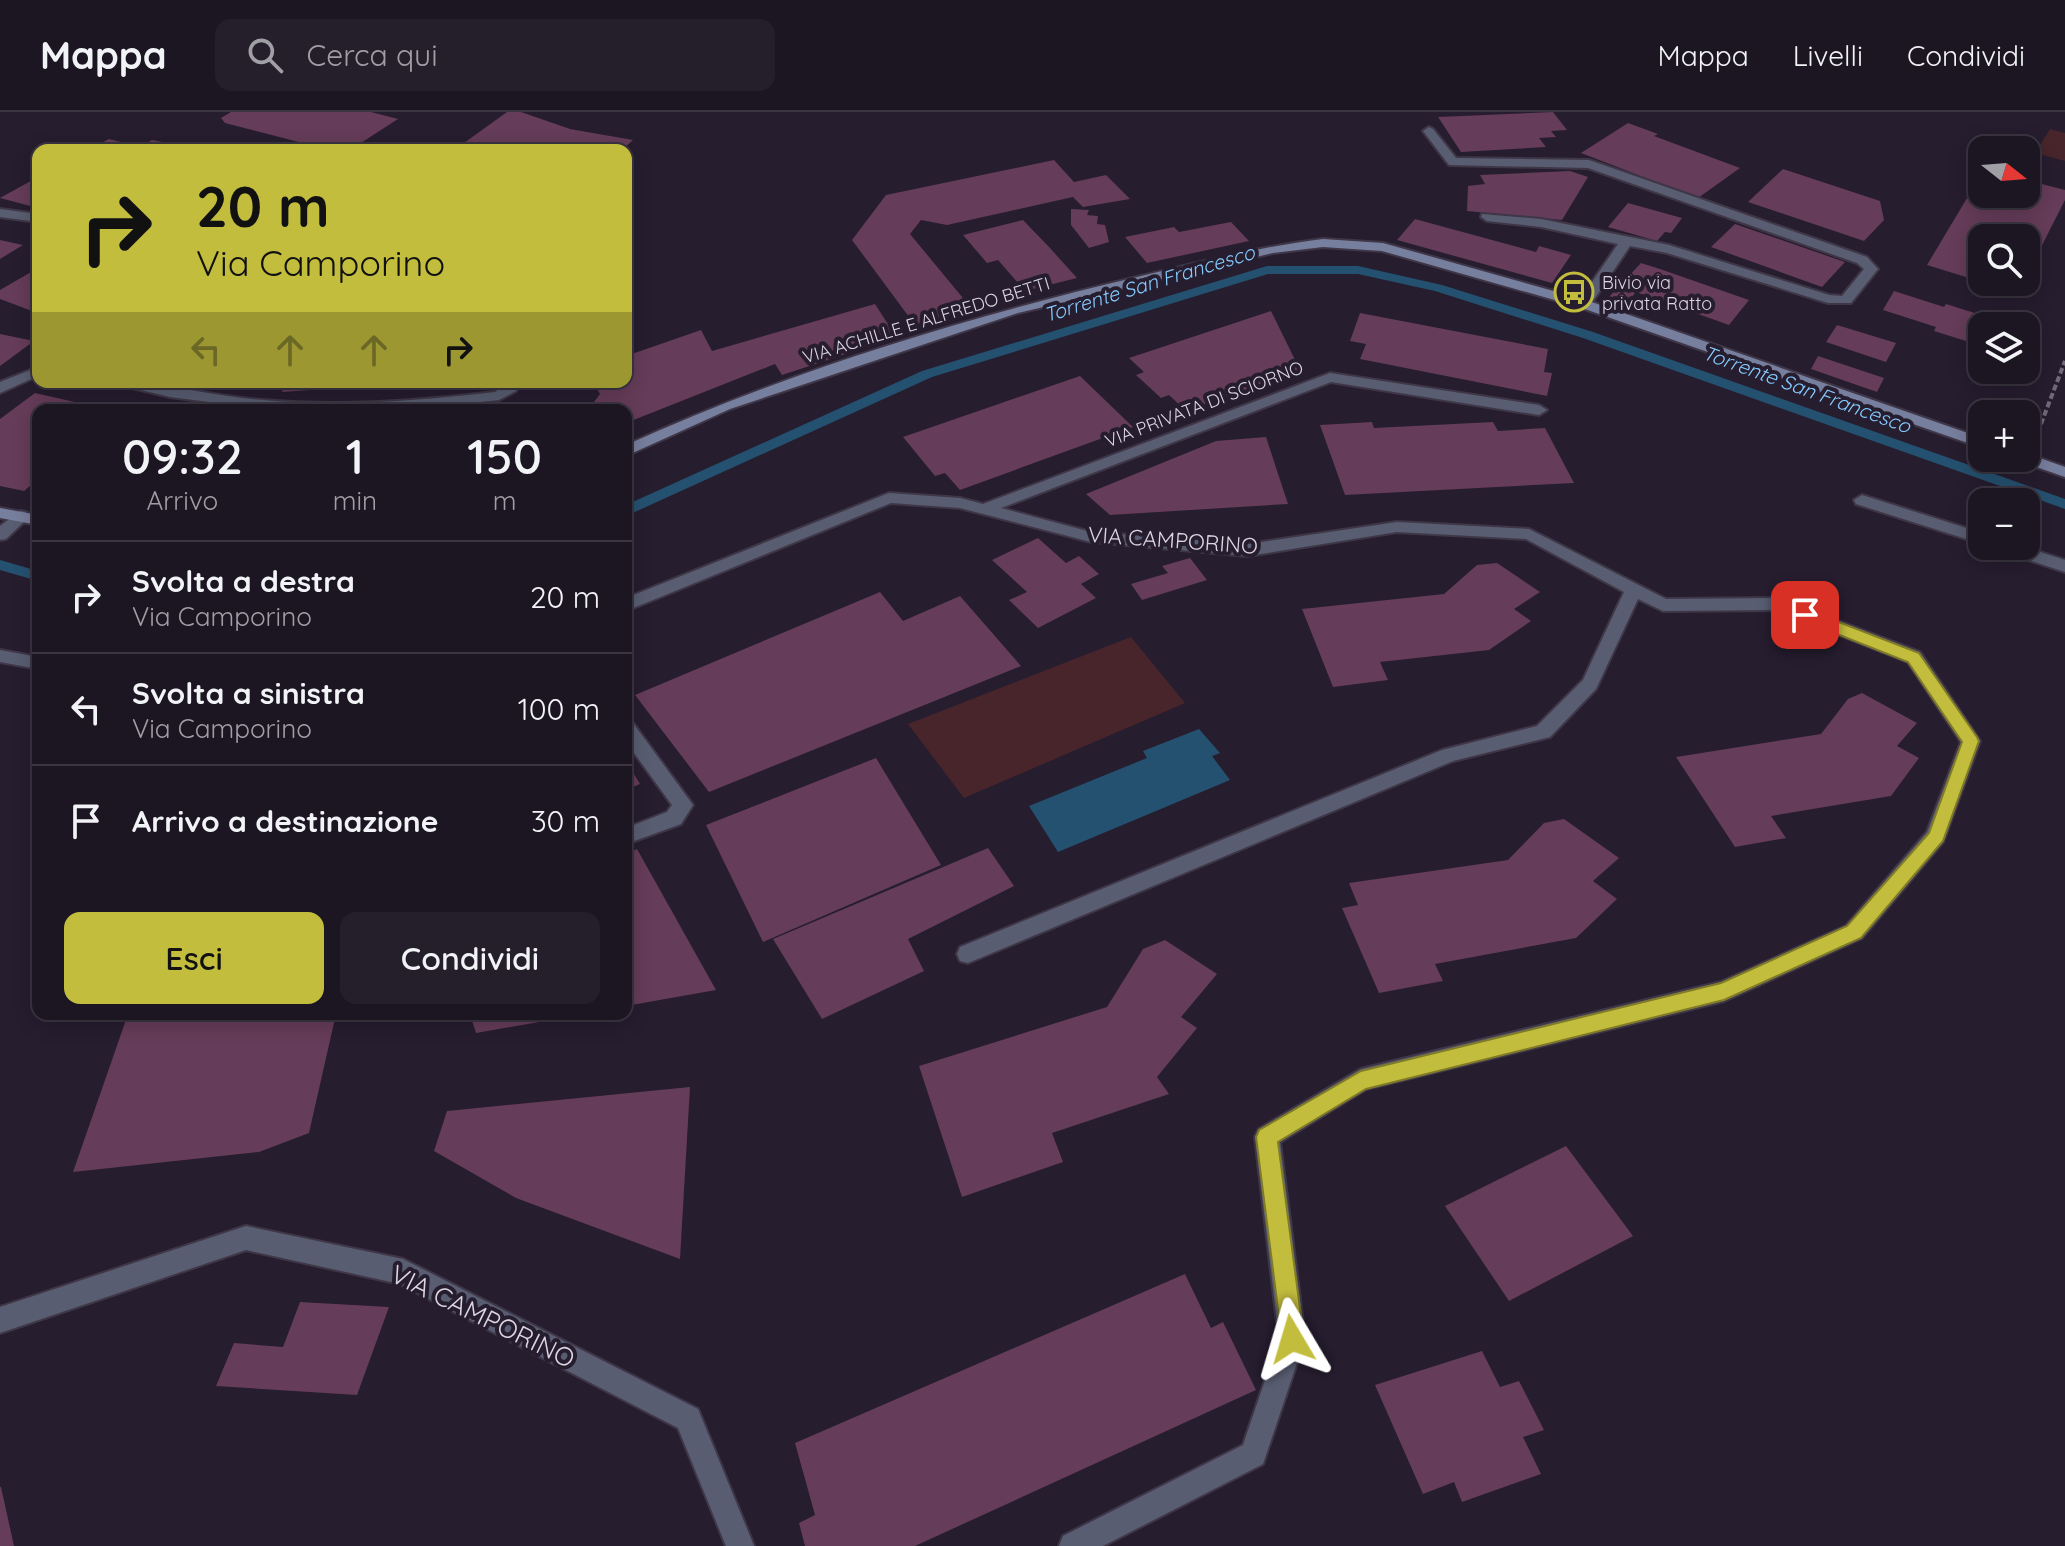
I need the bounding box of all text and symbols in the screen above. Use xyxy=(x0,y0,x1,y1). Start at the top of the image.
search box xyxy=(215,19,775,91)
text: Mappa xyxy=(40,31,167,79)
icon: search xyxy=(243,33,287,77)
text: Cerca qui xyxy=(307,36,438,74)
text: Mappa xyxy=(1658,38,1749,73)
text: Livelli xyxy=(1793,38,1863,73)
text: Condividi xyxy=(1907,38,2025,73)
north arrow xyxy=(1968,136,2040,208)
map controls xyxy=(1968,136,2040,560)
text: 20 m xyxy=(196,171,330,241)
icon: right xyxy=(64,176,168,280)
button: search xyxy=(1968,224,2040,296)
water label: Torrente San Francesco xyxy=(1041,239,1258,327)
text: Via Camporino xyxy=(196,240,445,285)
street label: VIA ACHILLE E ALFREDO BETTI xyxy=(800,271,1052,369)
bus stop icon: Bivio via privata Ratto xyxy=(1553,271,1595,313)
place label: Bivio via privata Ratto xyxy=(1602,271,1712,315)
button: layers xyxy=(1968,312,2040,384)
icon: left xyxy=(184,328,228,372)
icon: ahead xyxy=(268,328,312,372)
icon: ahead xyxy=(352,328,396,372)
icon: right xyxy=(436,328,480,372)
water label: Torrente San Francesco xyxy=(1700,340,1915,439)
street label: VIA PRIVATA DI SCIORNO xyxy=(1102,356,1306,452)
button: + xyxy=(1968,400,2040,472)
text: 09:32 xyxy=(122,426,243,486)
text: 1 xyxy=(346,426,364,486)
text: 150 xyxy=(467,426,542,486)
text: Arrivo xyxy=(147,484,218,517)
text: min xyxy=(333,484,377,517)
text: m xyxy=(493,484,516,517)
button: − xyxy=(1968,488,2040,560)
street label: VIA CAMPORINO xyxy=(1087,520,1259,560)
text: Svolta a destra xyxy=(132,562,355,600)
icon: right xyxy=(64,575,108,619)
text: 20 m xyxy=(530,578,600,616)
pin xyxy=(1771,581,1839,649)
icon: arrive xyxy=(1783,593,1827,637)
text: Via Camporino xyxy=(132,600,312,633)
text: Svolta a sinistra xyxy=(132,674,365,712)
icon: left xyxy=(64,687,108,731)
text: 100 m xyxy=(518,690,600,728)
text: Via Camporino xyxy=(132,712,312,745)
icon: arrive xyxy=(64,799,108,843)
text: Arrivo a destinazione xyxy=(132,802,438,840)
text: 30 m xyxy=(531,802,600,840)
button: Esci xyxy=(64,912,324,1004)
button: Condividi xyxy=(340,912,600,1004)
street label: VIA CAMPORINO xyxy=(385,1257,581,1375)
position arrow xyxy=(1250,1297,1334,1381)

